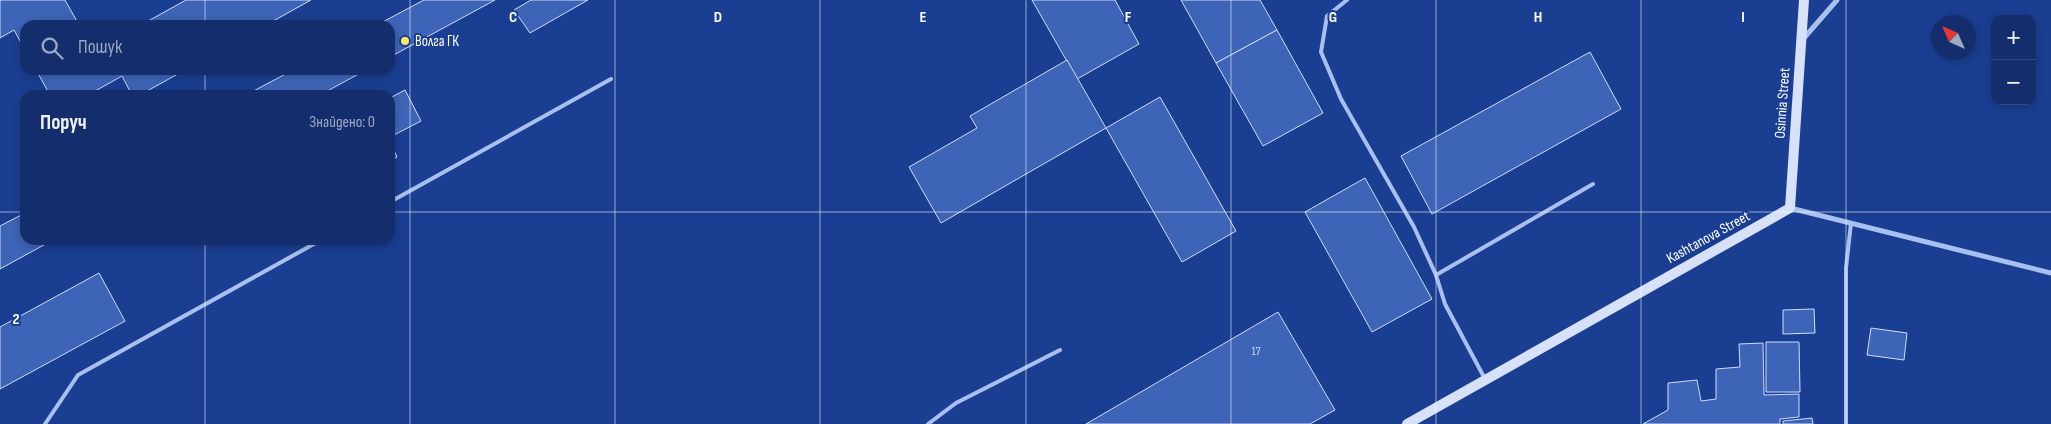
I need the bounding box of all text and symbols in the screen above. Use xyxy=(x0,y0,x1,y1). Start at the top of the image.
text: C xyxy=(509,8,517,27)
text: D xyxy=(714,8,722,27)
text: E xyxy=(920,8,927,27)
text: F xyxy=(1125,8,1132,27)
text: G xyxy=(1329,8,1337,27)
text: H xyxy=(1534,8,1542,27)
text: I xyxy=(1741,8,1745,27)
north arrow xyxy=(1931,15,1976,60)
map controls xyxy=(1991,15,2036,105)
button: + xyxy=(1991,15,2036,60)
search box xyxy=(20,20,395,75)
place label: Волга ГК xyxy=(415,32,459,51)
icon: search xyxy=(38,34,66,62)
marker: Волга ГК xyxy=(399,35,411,47)
text: Пошук xyxy=(78,36,122,59)
button: − xyxy=(1991,60,2036,105)
street label: Osinnia Street xyxy=(1771,67,1794,139)
text: Поруч xyxy=(40,110,87,135)
text: Знайдено: 0 xyxy=(309,113,375,132)
street label: Kashtanova Street xyxy=(1663,206,1754,268)
text: 2 xyxy=(12,310,20,329)
house number: 17 xyxy=(1252,344,1261,359)

